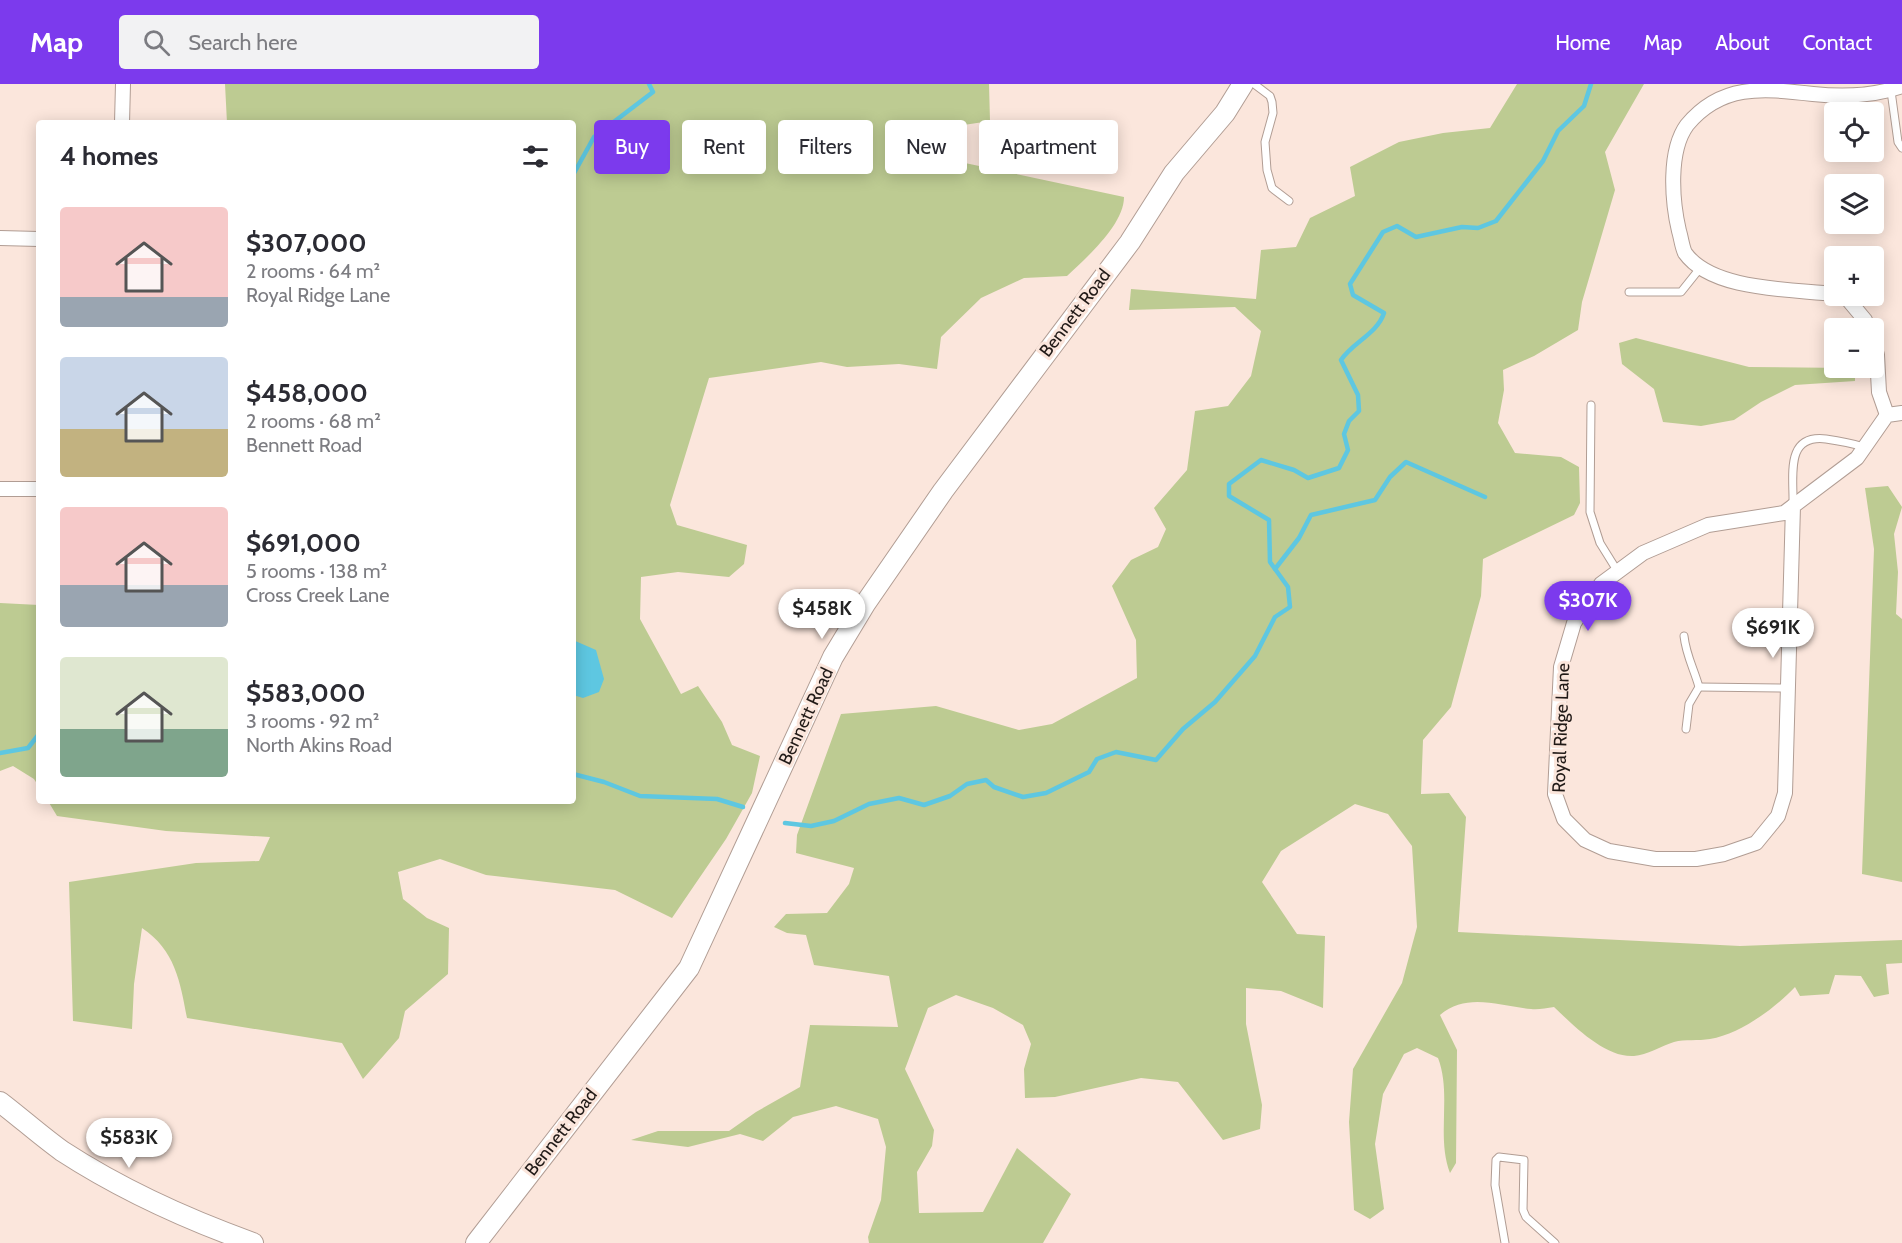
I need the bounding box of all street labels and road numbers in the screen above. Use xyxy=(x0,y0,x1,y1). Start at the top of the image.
street label: Bennett Road xyxy=(1035,265,1115,361)
street label: Royal Ridge Lane xyxy=(1548,663,1574,793)
street label: Bennett Road xyxy=(774,664,838,768)
street label: Bennett Road xyxy=(520,1084,602,1180)

